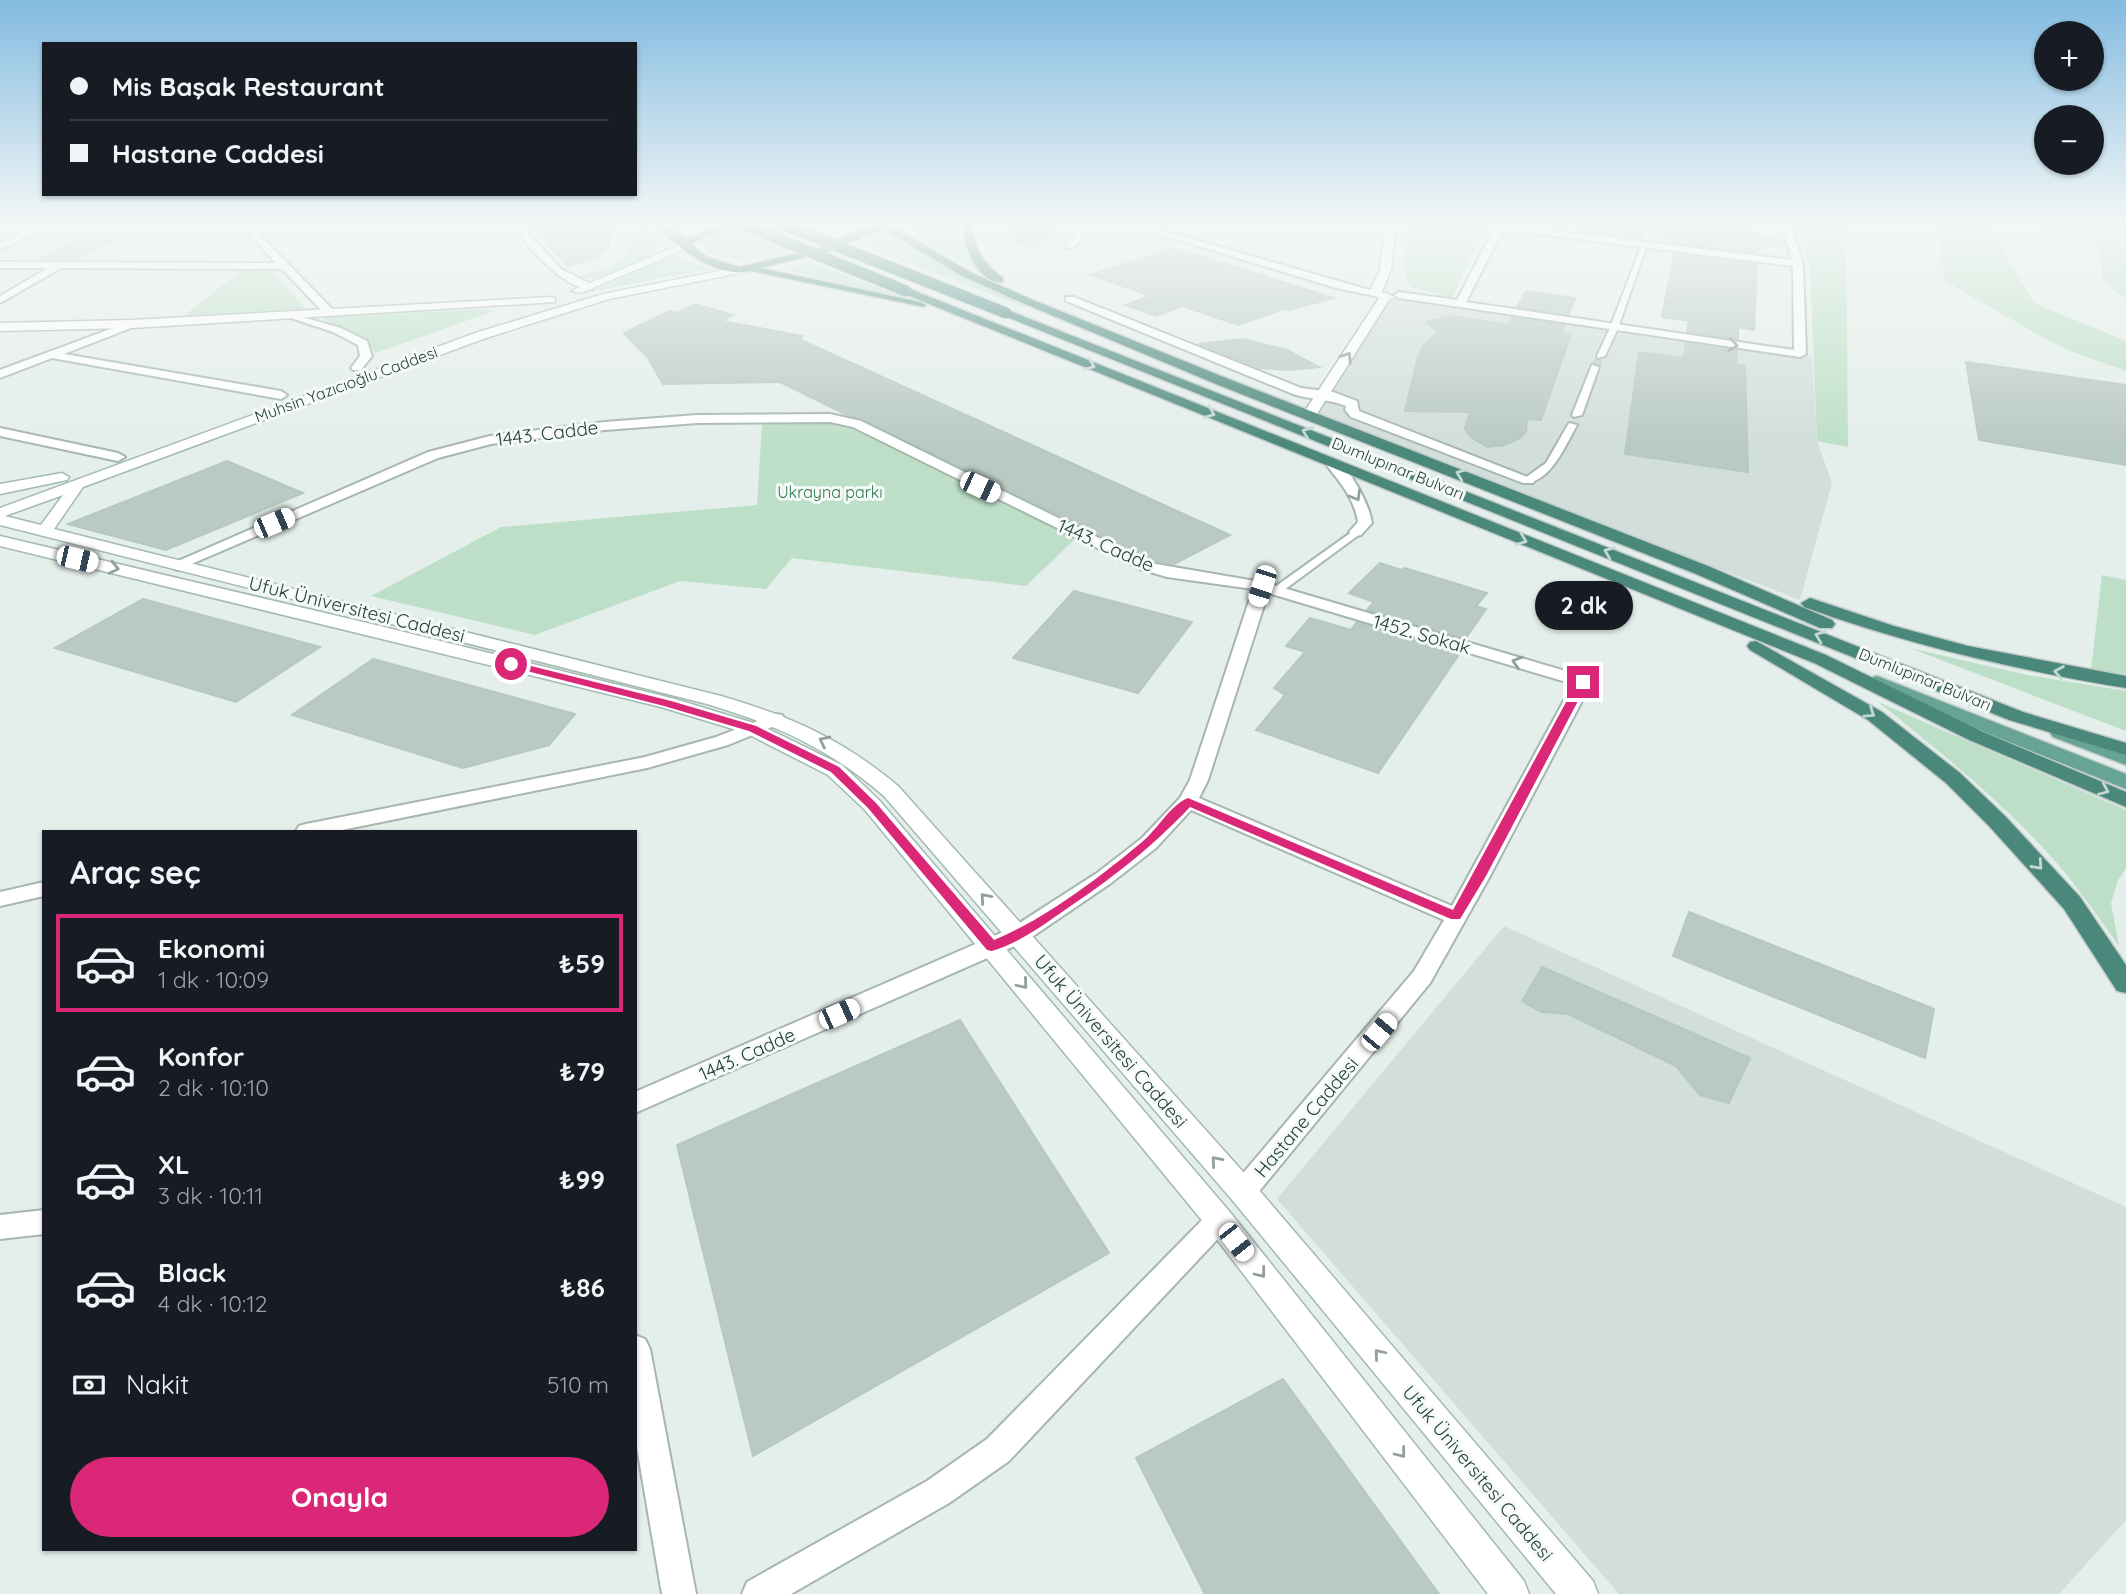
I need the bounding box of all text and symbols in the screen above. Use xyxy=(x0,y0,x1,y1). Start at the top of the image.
map controls xyxy=(2034,21,2104,175)
button: + xyxy=(2034,21,2104,91)
text: Mis Başak Restaurant xyxy=(112,70,385,103)
button: − xyxy=(2034,105,2104,175)
text: Hastane Caddesi xyxy=(112,137,324,170)
one-way arrow xyxy=(1727,337,1739,352)
street label: Muhsin Yazıcıoğlu Caddesi xyxy=(252,342,440,426)
one-way arrow xyxy=(1338,352,1351,365)
one-way arrow xyxy=(1083,356,1095,370)
one-way arrow xyxy=(1203,404,1215,418)
street label: 1443. Cadde xyxy=(494,415,600,451)
one-way arrow xyxy=(1301,427,1313,441)
street label: Dumlupınar Bulvarı xyxy=(1329,432,1467,504)
car xyxy=(957,469,1004,505)
one-way arrow xyxy=(1455,469,1467,483)
park label: Ukrayna parkı xyxy=(777,482,883,502)
one-way arrow xyxy=(1348,488,1361,501)
car xyxy=(251,505,298,541)
street label: 1443. Cadde xyxy=(1054,513,1158,577)
one-way arrow xyxy=(1515,531,1527,545)
car xyxy=(55,544,100,574)
one-way arrow xyxy=(1604,546,1616,560)
one-way arrow xyxy=(108,560,120,574)
car xyxy=(1246,563,1279,609)
street label: Ufuk Üniversitesi Caddesi xyxy=(246,570,468,648)
callout: 2 dk xyxy=(1534,580,1632,630)
text: 2 dk xyxy=(1560,591,1608,620)
street label: 1452. Sokak xyxy=(1370,609,1474,659)
one-way arrow xyxy=(1815,631,1827,645)
street label: Dumlupınar Bulvarı xyxy=(1856,643,1994,715)
route start xyxy=(495,648,527,680)
one-way arrow xyxy=(1512,655,1524,670)
one-way arrow xyxy=(2053,665,2064,680)
route end xyxy=(1567,666,1599,698)
one-way arrow xyxy=(1862,705,1875,717)
one-way arrow xyxy=(819,735,831,749)
one-way arrow xyxy=(2097,782,2109,796)
text: Araç seç xyxy=(70,852,201,892)
one-way arrow xyxy=(2030,857,2042,870)
one-way arrow xyxy=(981,893,993,906)
icon: car xyxy=(74,932,137,995)
text: Ekonomi xyxy=(158,932,265,965)
text: ₺59 xyxy=(559,947,605,980)
street label: Ufuk Üniversitesi Caddesi xyxy=(1029,949,1193,1133)
text: 1 dk · 10:09 xyxy=(158,965,269,994)
one-way arrow xyxy=(1015,976,1027,989)
car xyxy=(816,996,863,1032)
car xyxy=(1358,1009,1401,1055)
street label: 1443. Cadde xyxy=(695,1022,799,1086)
icon: car xyxy=(74,1040,137,1103)
text: Konfor xyxy=(158,1040,244,1073)
street label: Hastane Caddesi xyxy=(1249,1052,1363,1182)
text: ₺79 xyxy=(559,1055,605,1088)
text: 2 dk · 10:10 xyxy=(158,1073,269,1102)
icon: car xyxy=(74,1148,137,1211)
text: XL xyxy=(158,1148,190,1181)
one-way arrow xyxy=(1212,1157,1224,1170)
text: ₺99 xyxy=(559,1163,605,1196)
text: 3 dk · 10:11 xyxy=(158,1181,263,1210)
car xyxy=(1215,1219,1258,1265)
icon: car xyxy=(74,1256,137,1319)
text: Black xyxy=(158,1256,227,1289)
one-way arrow xyxy=(1252,1266,1265,1278)
text: ₺86 xyxy=(560,1271,605,1304)
text: 4 dk · 10:12 xyxy=(158,1289,267,1318)
one-way arrow xyxy=(1375,1349,1387,1362)
icon: cash xyxy=(70,1366,108,1404)
text: Nakit xyxy=(126,1368,189,1401)
text: 510 m xyxy=(547,1370,609,1399)
street label: Ufuk Üniversitesi Caddesi xyxy=(1397,1380,1559,1566)
one-way arrow xyxy=(1392,1445,1405,1457)
button: Onayla xyxy=(70,1457,609,1537)

